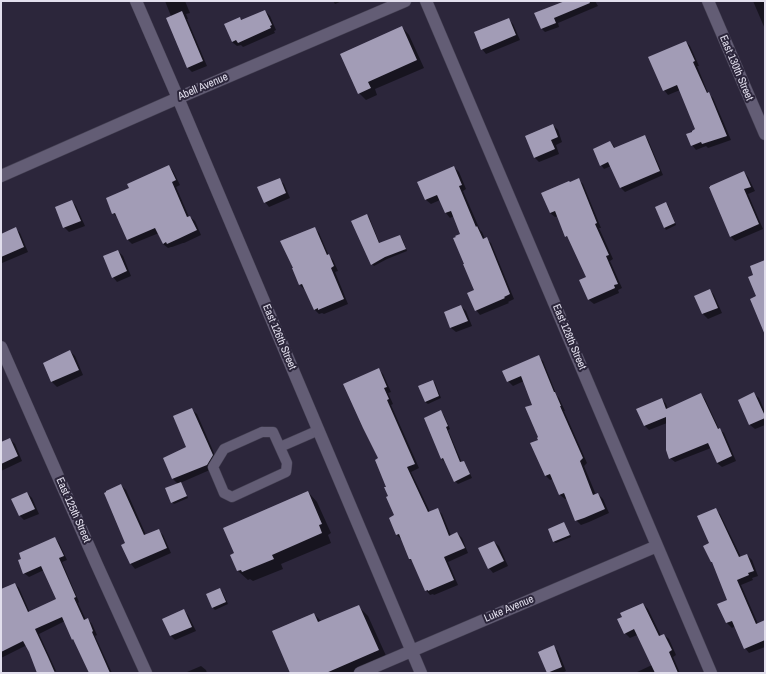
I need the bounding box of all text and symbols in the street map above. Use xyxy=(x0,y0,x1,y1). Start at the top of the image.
street label: East 130th Street xyxy=(716,33,756,103)
street label: Abell Avenue xyxy=(176,71,230,103)
street label: East 126th Street xyxy=(259,302,299,372)
street label: East 128th Street xyxy=(549,302,589,372)
street label: East 125th Street xyxy=(53,475,93,545)
street label: Luke Avenue xyxy=(482,593,536,625)

